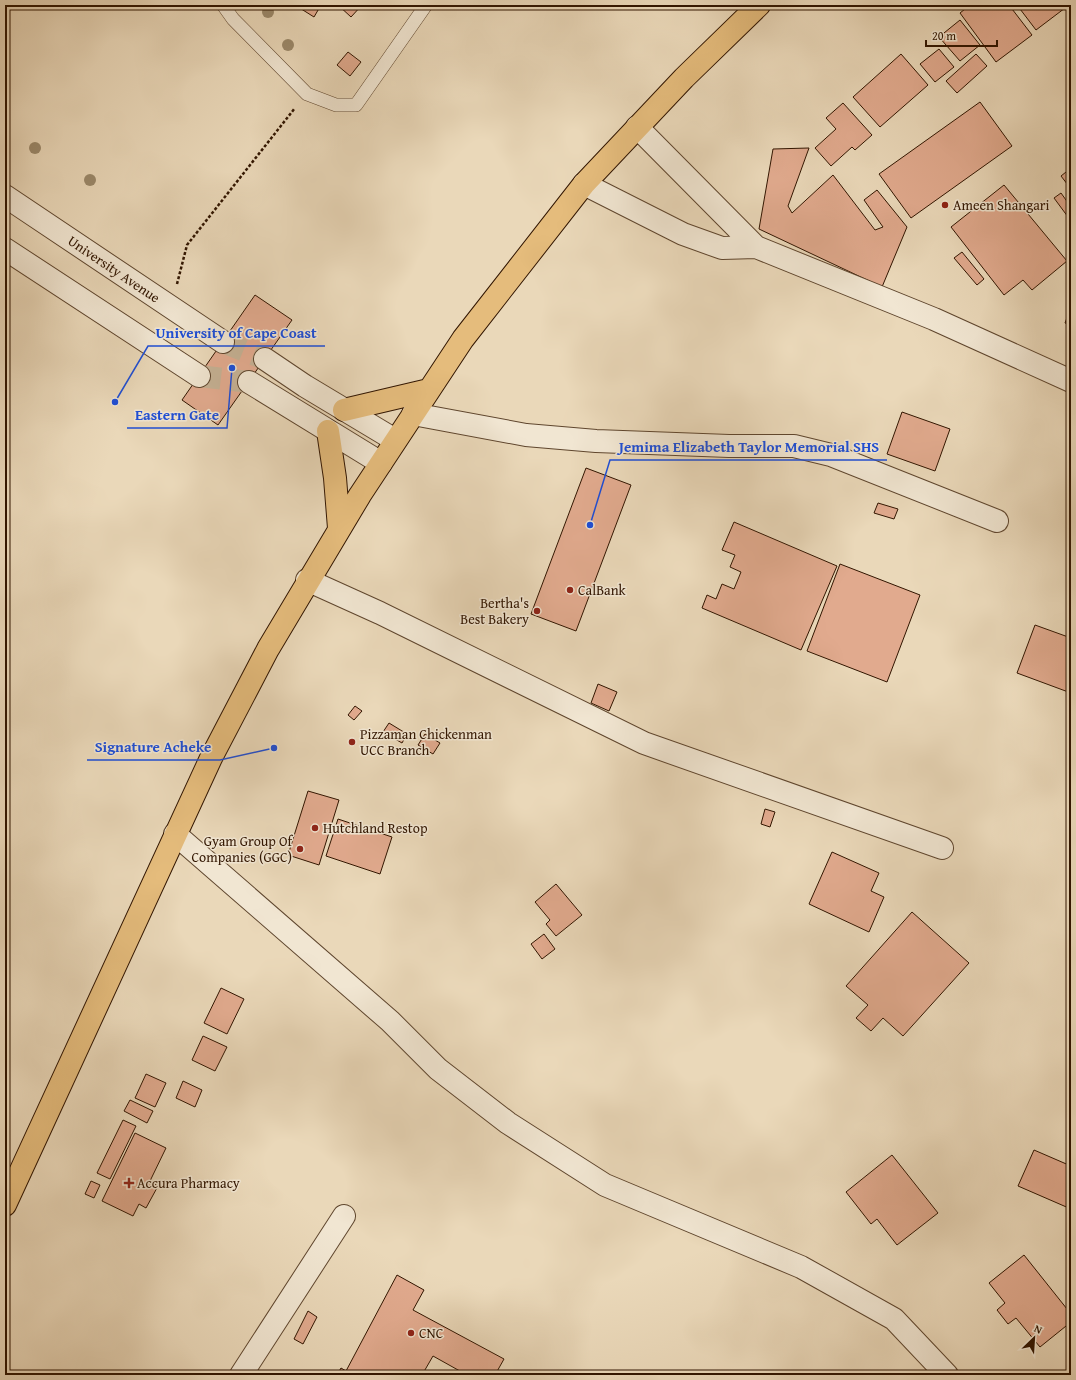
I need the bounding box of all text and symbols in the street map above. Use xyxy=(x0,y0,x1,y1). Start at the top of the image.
scale bar xyxy=(926,22,997,48)
text: 20 m xyxy=(932,27,956,44)
place label: Ameen Shangari xyxy=(953,195,1050,215)
marker: Ameen Shangari xyxy=(940,200,950,210)
street label: University Avenue xyxy=(64,231,165,308)
callout: University of Cape Coast xyxy=(148,319,325,346)
text: University of Cape Coast xyxy=(155,322,317,343)
callout: Eastern Gate xyxy=(127,401,227,428)
text: Eastern Gate xyxy=(135,404,219,425)
callout: Jemima Elizabeth Taylor Memorial SHS xyxy=(610,433,887,460)
text: Jemima Elizabeth Taylor Memorial SHS xyxy=(616,436,879,457)
place label: CalBank xyxy=(578,580,627,600)
marker: CalBank xyxy=(565,585,575,595)
place label: Bertha's Best Bakery xyxy=(460,593,529,629)
marker: Bertha's Best Bakery xyxy=(532,606,542,616)
place label: Pizzaman Chickenman UCC Branch xyxy=(360,724,492,760)
callout: Signature Acheke xyxy=(87,733,220,760)
text: Signature Acheke xyxy=(95,736,211,757)
marker: Pizzaman Chickenman UCC Branch xyxy=(347,737,357,747)
place label: Hutchland Restop xyxy=(323,818,428,838)
marker: Hutchland Restop xyxy=(310,823,320,833)
place label: Gyam Group Of Companies (GGC) xyxy=(192,831,294,867)
marker: Gyam Group Of Companies (GGC) xyxy=(295,844,305,854)
place label: Accura Pharmacy xyxy=(137,1173,240,1193)
marker: Accura Pharmacy xyxy=(124,1178,134,1188)
north arrow xyxy=(1014,1318,1054,1358)
text: N xyxy=(1032,1320,1046,1338)
place label: CNC xyxy=(419,1323,444,1343)
marker: CNC xyxy=(406,1328,416,1338)

